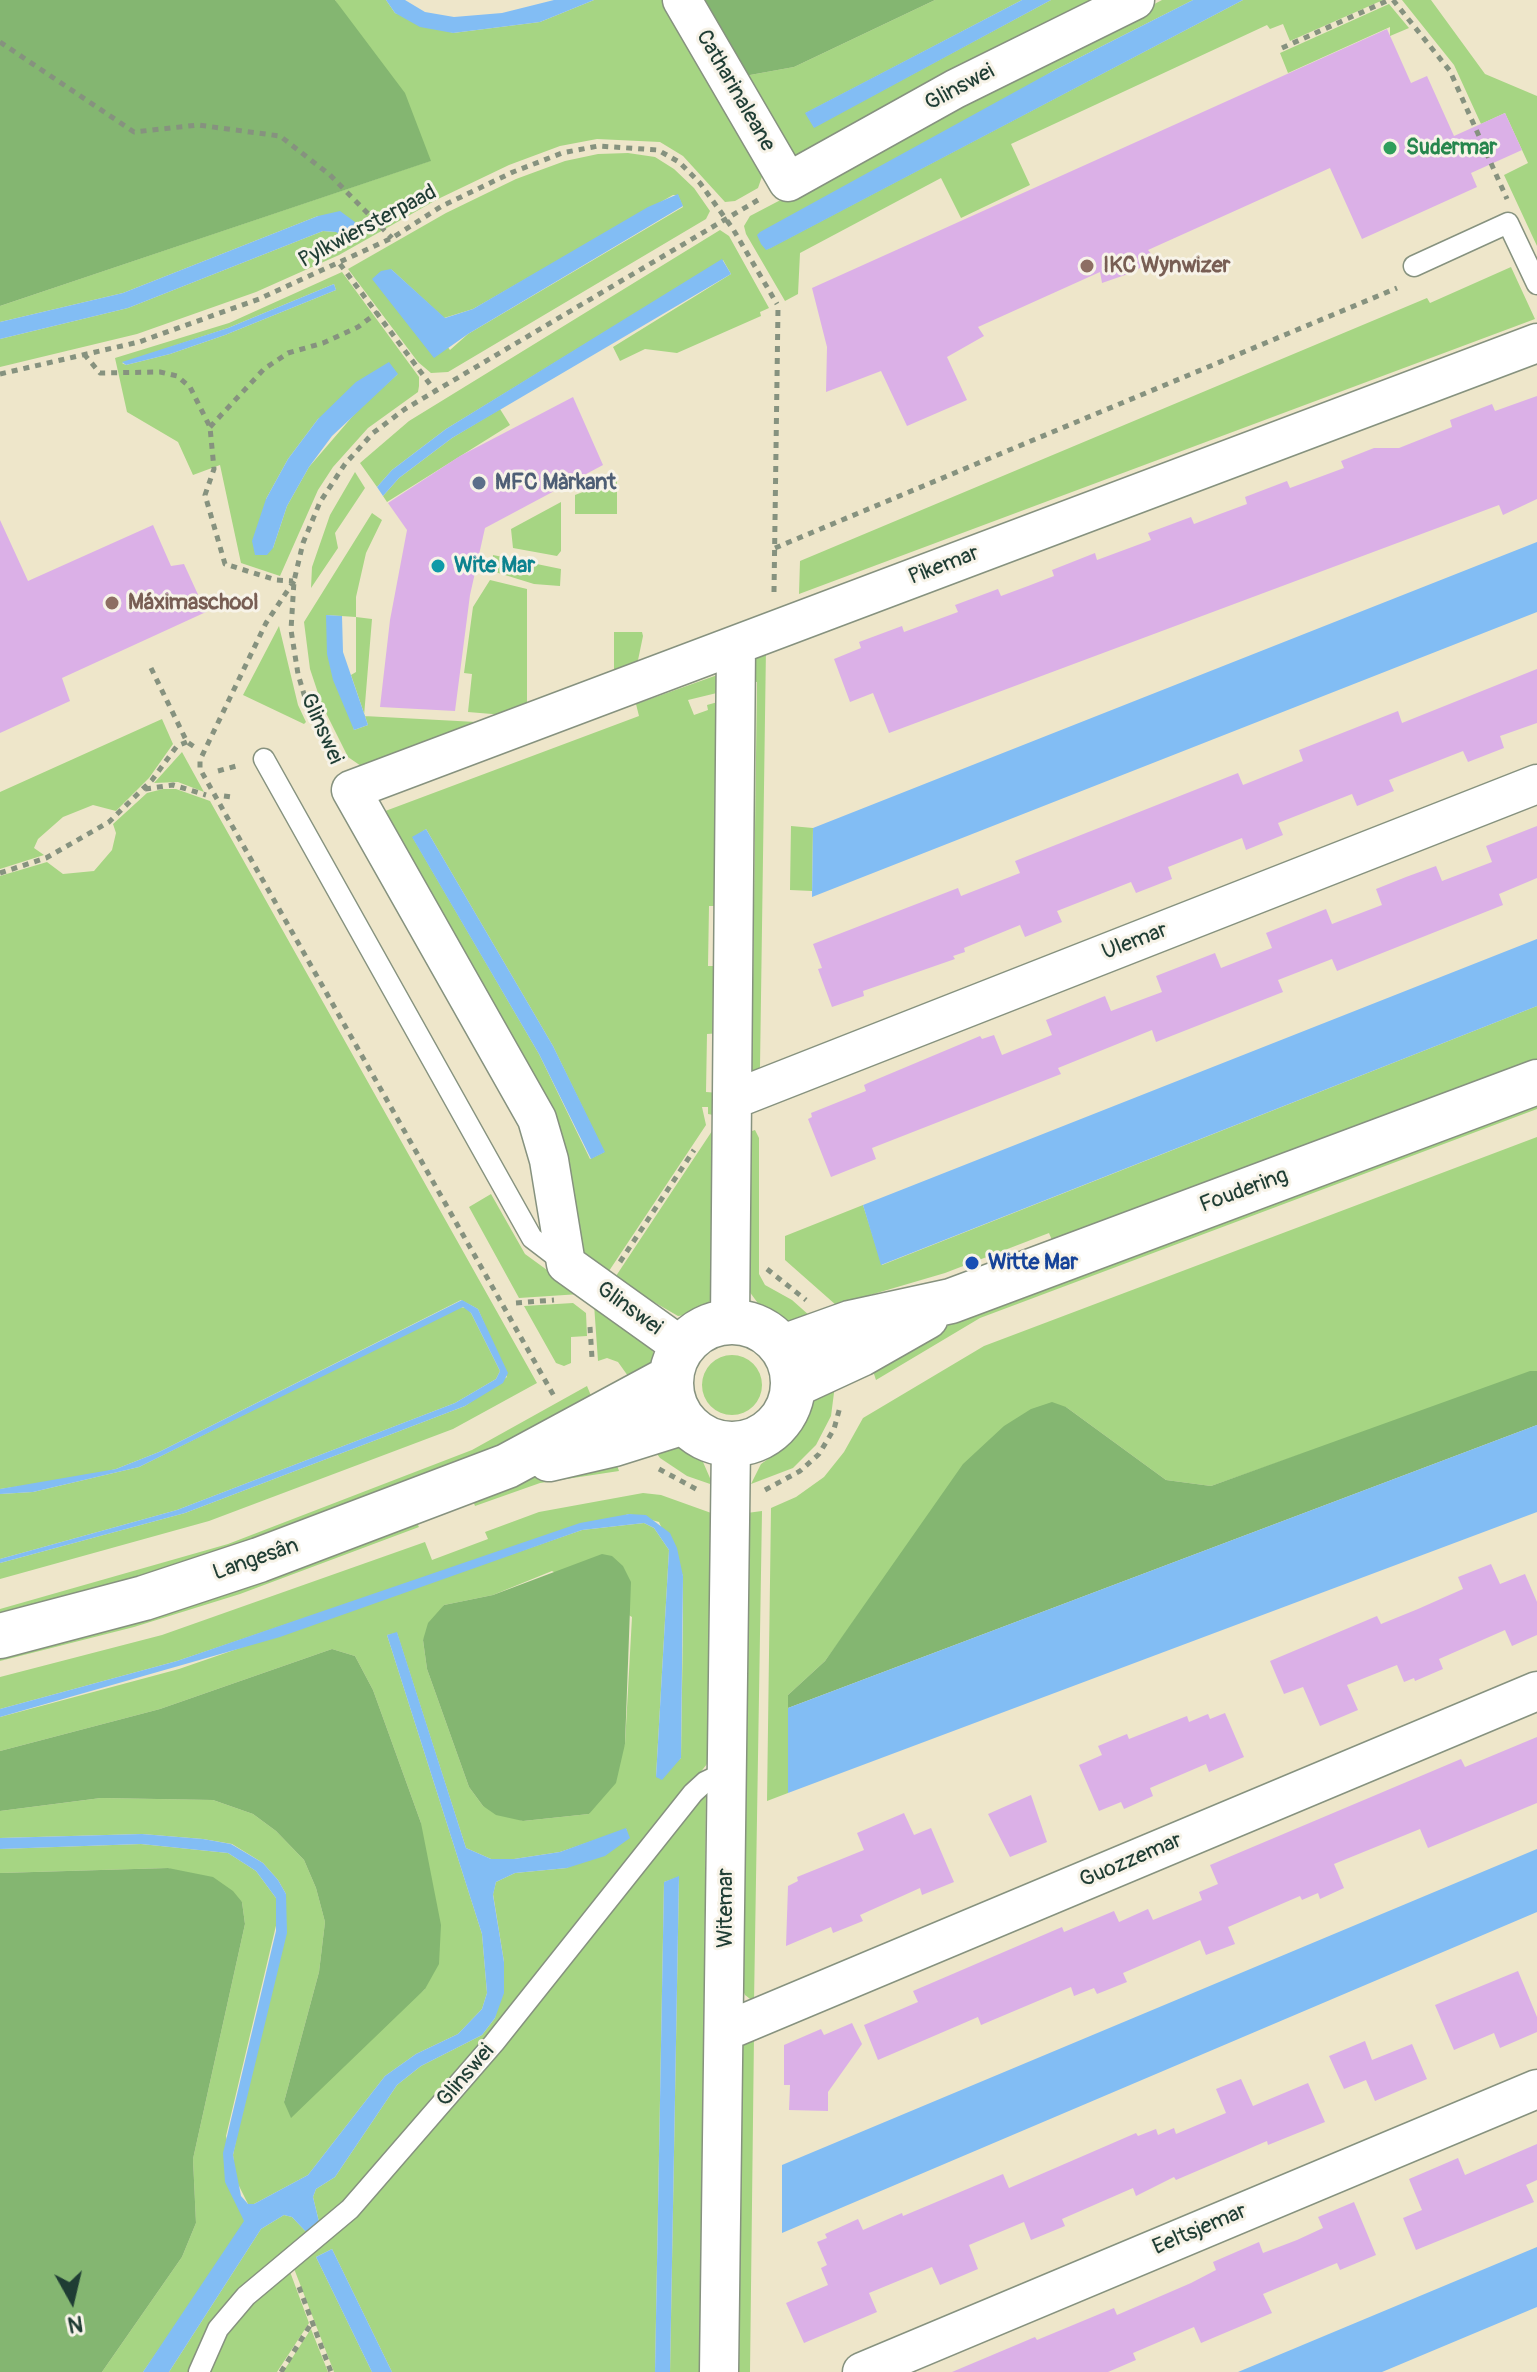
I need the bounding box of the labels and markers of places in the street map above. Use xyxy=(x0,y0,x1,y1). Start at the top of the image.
place label: Sudermar xyxy=(1406,135,1497,161)
marker: Sudermar xyxy=(1381,139,1399,157)
place label: IKC Wynwizer xyxy=(1103,253,1230,279)
marker: IKC Wynwizer xyxy=(1078,257,1096,275)
place label: MFC Màrkant xyxy=(495,470,616,496)
marker: MFC Màrkant xyxy=(470,474,488,492)
place label: Wite Mar xyxy=(454,553,535,579)
marker: Wite Mar xyxy=(429,557,447,575)
place label: Máximaschool xyxy=(128,590,258,616)
marker: Máximaschool xyxy=(103,594,121,612)
place label: Witte Mar xyxy=(988,1250,1078,1276)
marker: Witte Mar xyxy=(963,1254,981,1272)

